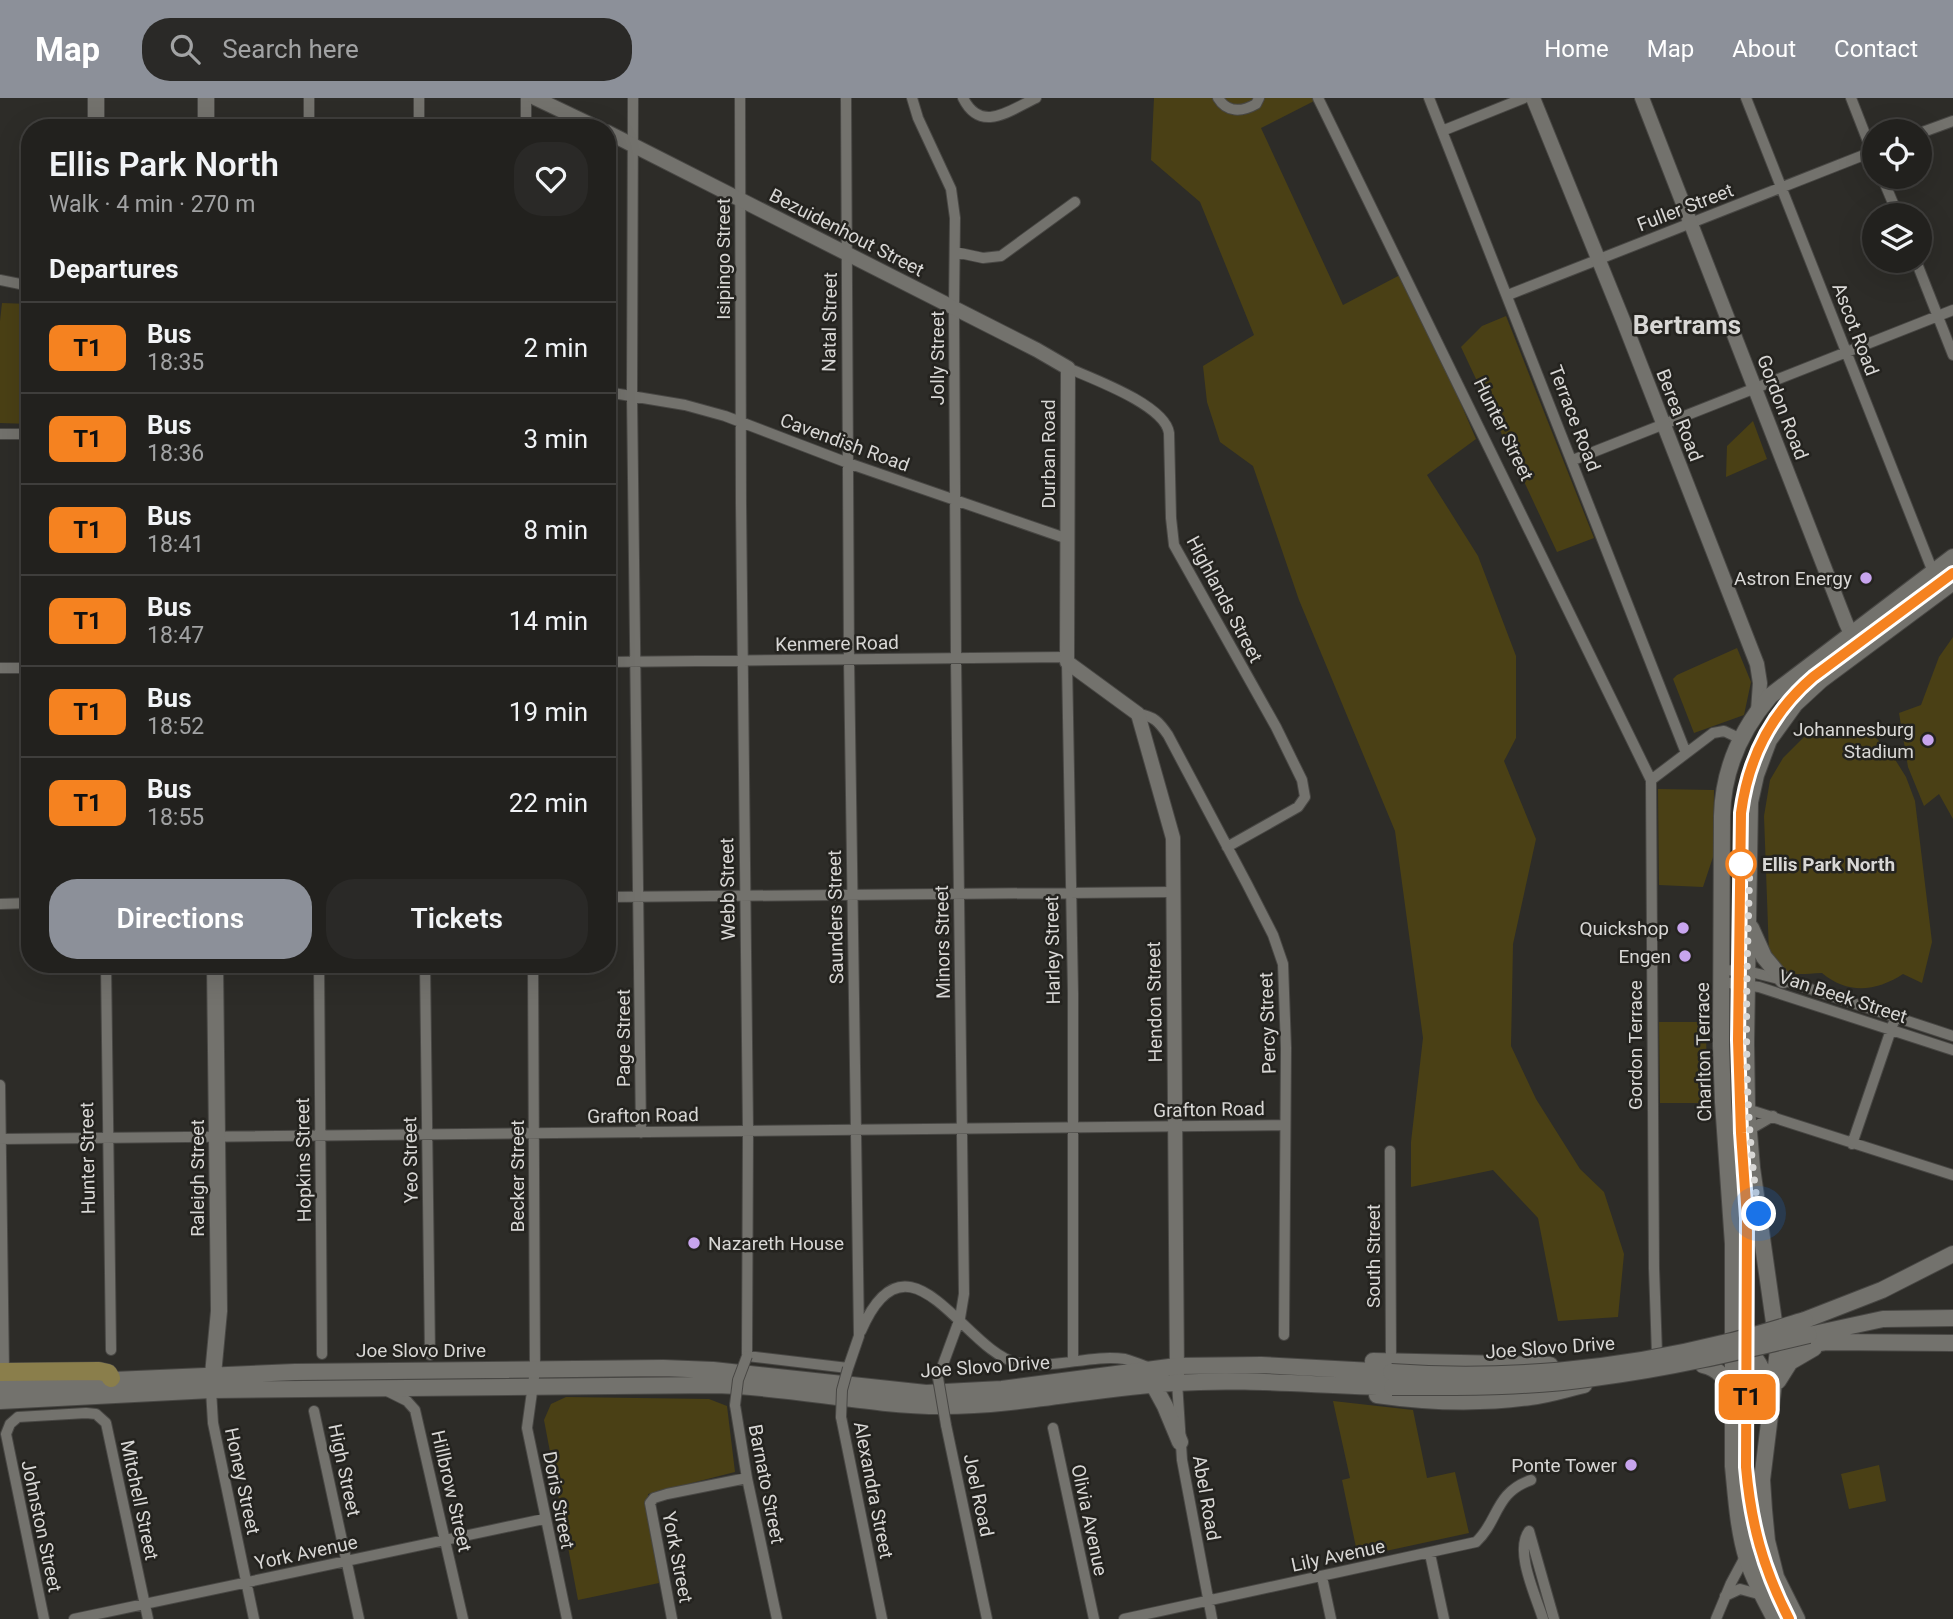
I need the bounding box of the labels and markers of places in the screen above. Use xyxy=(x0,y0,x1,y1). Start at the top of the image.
place label: Astron Energy xyxy=(1734,567,1852,590)
marker: Astron Energy xyxy=(1858,570,1874,586)
place label: Johannesburg Stadium xyxy=(1793,718,1914,763)
marker: Johannesburg Stadium xyxy=(1920,732,1936,748)
marker: Ellis Park North xyxy=(1726,849,1756,879)
place label: Ellis Park North xyxy=(1762,853,1895,876)
place label: Quickshop xyxy=(1579,917,1669,940)
marker: Quickshop xyxy=(1675,920,1691,936)
place label: Engen xyxy=(1618,945,1671,968)
marker: Engen xyxy=(1677,948,1693,964)
place label: Nazareth House xyxy=(708,1232,844,1255)
marker: Nazareth House xyxy=(686,1235,702,1251)
place label: Ponte Tower xyxy=(1511,1454,1618,1477)
marker: Ponte Tower xyxy=(1623,1457,1639,1473)

